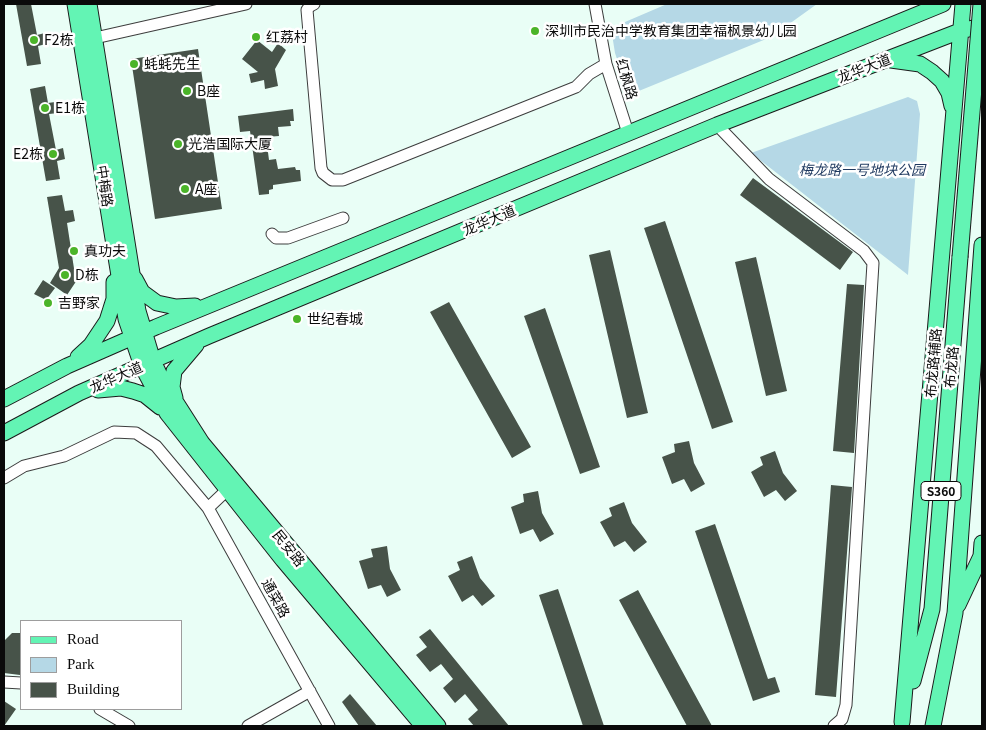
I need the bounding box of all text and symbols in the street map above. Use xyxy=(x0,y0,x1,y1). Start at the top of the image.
place label: 深圳市民治中学教育集团幸福枫景幼儿园 xyxy=(545,23,797,39)
marker: 深圳市民治中学教育集团幸福枫景幼儿园 xyxy=(529,25,541,37)
place label: 红荔村 xyxy=(266,29,308,45)
marker: 红荔村 xyxy=(250,31,262,43)
place label: F2栋 xyxy=(44,32,73,48)
marker: F2栋 xyxy=(28,34,40,46)
street label: 龙华大道 xyxy=(835,50,893,86)
place label: 蚝蚝先生 xyxy=(144,56,200,72)
street label: 红枫路 xyxy=(613,56,641,102)
marker: 蚝蚝先生 xyxy=(128,58,140,70)
place label: B座 xyxy=(197,83,220,99)
marker: B座 xyxy=(181,85,193,97)
place label: E1栋 xyxy=(55,100,85,116)
marker: E1栋 xyxy=(39,102,51,114)
place label: 光浩国际大厦 xyxy=(188,136,272,152)
marker: 光浩国际大厦 xyxy=(172,138,184,150)
place label: E2栋 xyxy=(13,146,43,162)
marker: E2栋 xyxy=(47,148,59,160)
park label: 梅龙路一号地块公园 xyxy=(799,162,925,178)
street label: 中梅路 xyxy=(93,164,117,208)
place label: A座 xyxy=(195,181,218,197)
marker: A座 xyxy=(179,183,191,195)
street label: 龙华大道 xyxy=(460,201,518,239)
place label: 真功夫 xyxy=(84,243,126,259)
marker: 真功夫 xyxy=(68,245,80,257)
place label: D栋 xyxy=(75,267,99,283)
marker: D栋 xyxy=(59,269,71,281)
place label: 吉野家 xyxy=(58,295,100,311)
marker: 吉野家 xyxy=(42,297,54,309)
place label: 世纪春城 xyxy=(307,311,363,327)
marker: 世纪春城 xyxy=(291,313,303,325)
street label: 布龙路辅路 xyxy=(922,327,944,399)
street label: 布龙路 xyxy=(941,345,961,389)
street label: 龙华大道 xyxy=(87,358,145,396)
road number: S360 xyxy=(921,482,961,501)
street label: 民安路 xyxy=(269,526,309,570)
street label: 通菜路 xyxy=(258,576,294,620)
legend xyxy=(20,620,182,710)
text: Road xyxy=(67,631,99,647)
text: Park xyxy=(67,656,95,672)
text: Building xyxy=(67,681,120,697)

